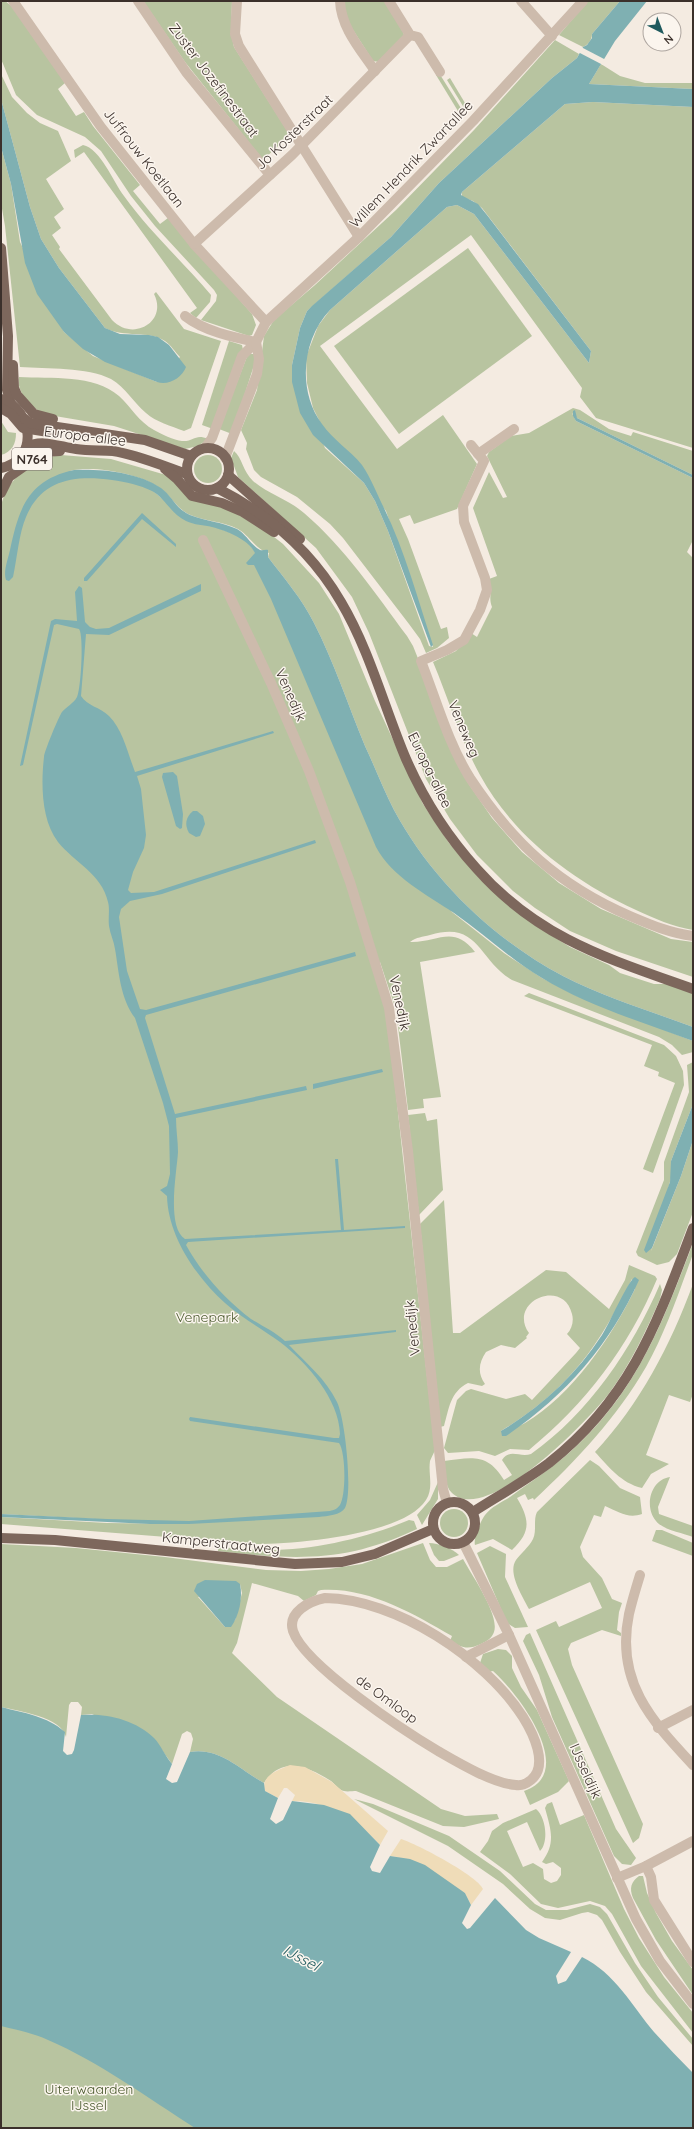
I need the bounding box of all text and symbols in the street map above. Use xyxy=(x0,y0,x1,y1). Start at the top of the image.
north arrow xyxy=(642,12,682,52)
street label: Zuster Jozefinestraat xyxy=(165,19,263,141)
text: N xyxy=(661,32,676,47)
street label: Jo Kosterstraat xyxy=(251,90,337,173)
street label: Willem Hendrik Zwartallee xyxy=(345,96,477,232)
street label: Juffrouw Koetlaan xyxy=(100,105,188,211)
street label: Europa-allee xyxy=(43,422,127,450)
road number: N764 xyxy=(12,448,52,470)
street label: Venedijk xyxy=(271,666,311,724)
street label: Veneweg xyxy=(444,698,484,760)
street label: Europa-allee xyxy=(404,729,456,811)
street label: Venedijk xyxy=(385,974,415,1032)
street label: Venedijk xyxy=(400,1299,424,1357)
park label: Venepark xyxy=(176,1308,238,1326)
street label: Kamperstraatweg xyxy=(161,1528,281,1558)
street label: de Omloop xyxy=(353,1671,421,1727)
street label: IJsseldijk xyxy=(566,1741,606,1801)
water label: IJssel xyxy=(280,1940,324,1976)
park label: Uiterwaarden IJssel xyxy=(45,2080,133,2114)

